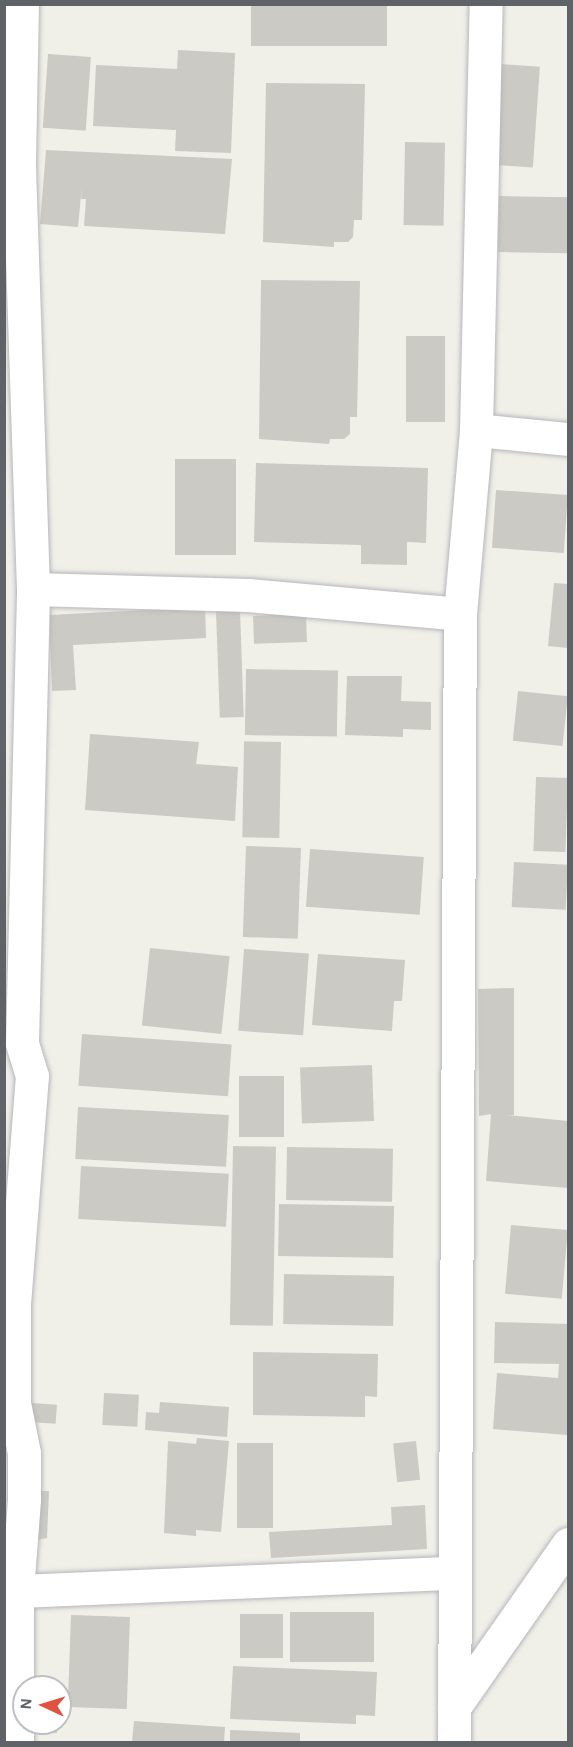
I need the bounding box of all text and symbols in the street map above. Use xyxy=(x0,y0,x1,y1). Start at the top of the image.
north arrow xyxy=(12,1675,72,1735)
text: N xyxy=(18,1698,34,1710)

